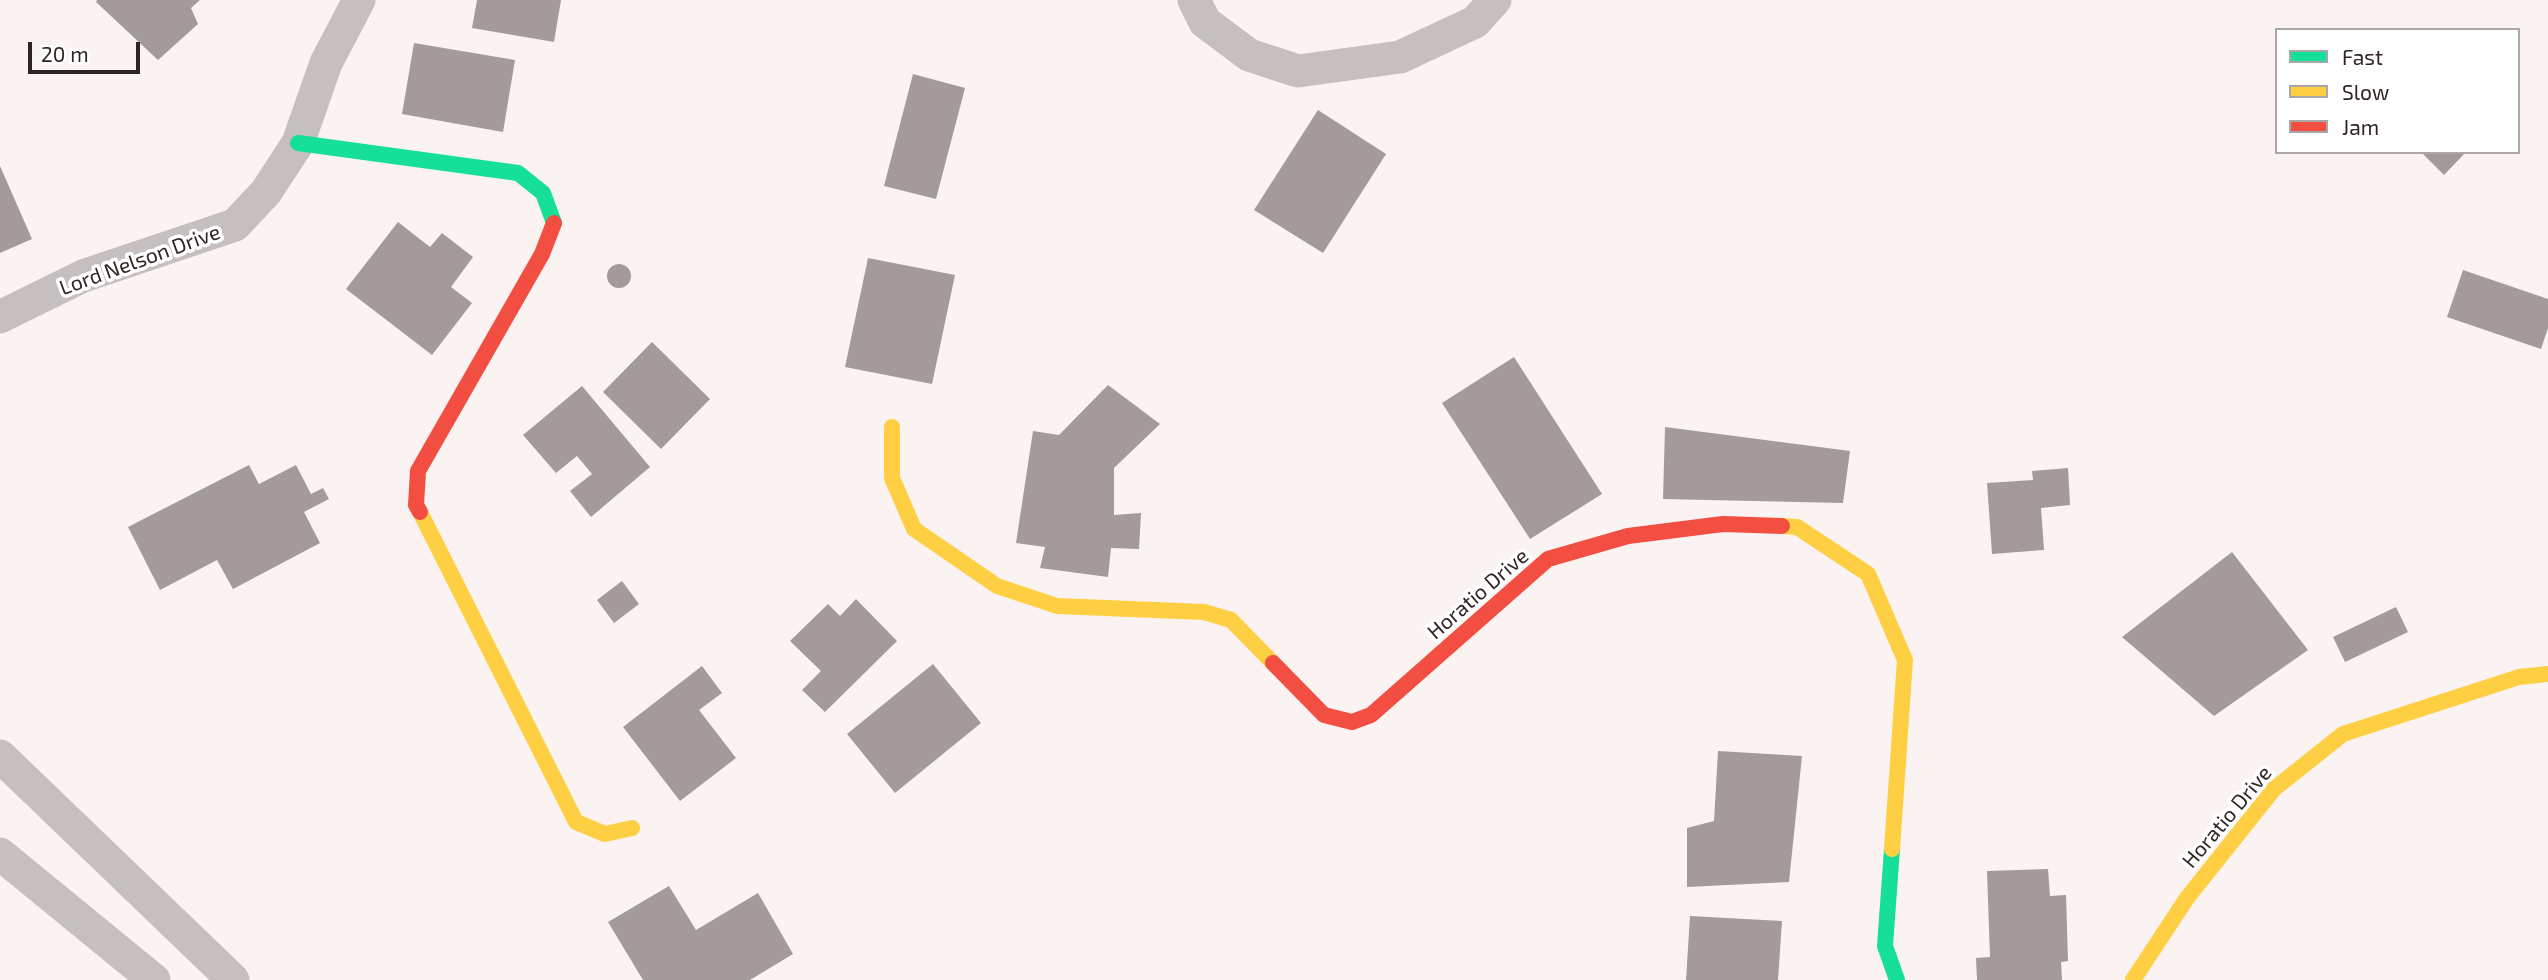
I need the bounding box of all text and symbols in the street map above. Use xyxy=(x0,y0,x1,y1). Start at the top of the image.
scale bar xyxy=(32,28,144,72)
legend xyxy=(2275,28,2520,154)
text: 20 m xyxy=(41,41,89,66)
text: Fast xyxy=(2342,44,2383,69)
text: Slow xyxy=(2342,79,2389,104)
text: Jam xyxy=(2342,114,2379,139)
street label: Lord Nelson Drive xyxy=(56,219,224,301)
street label: Horatio Drive xyxy=(1422,543,1534,645)
street label: Horatio Drive xyxy=(2177,761,2277,873)

